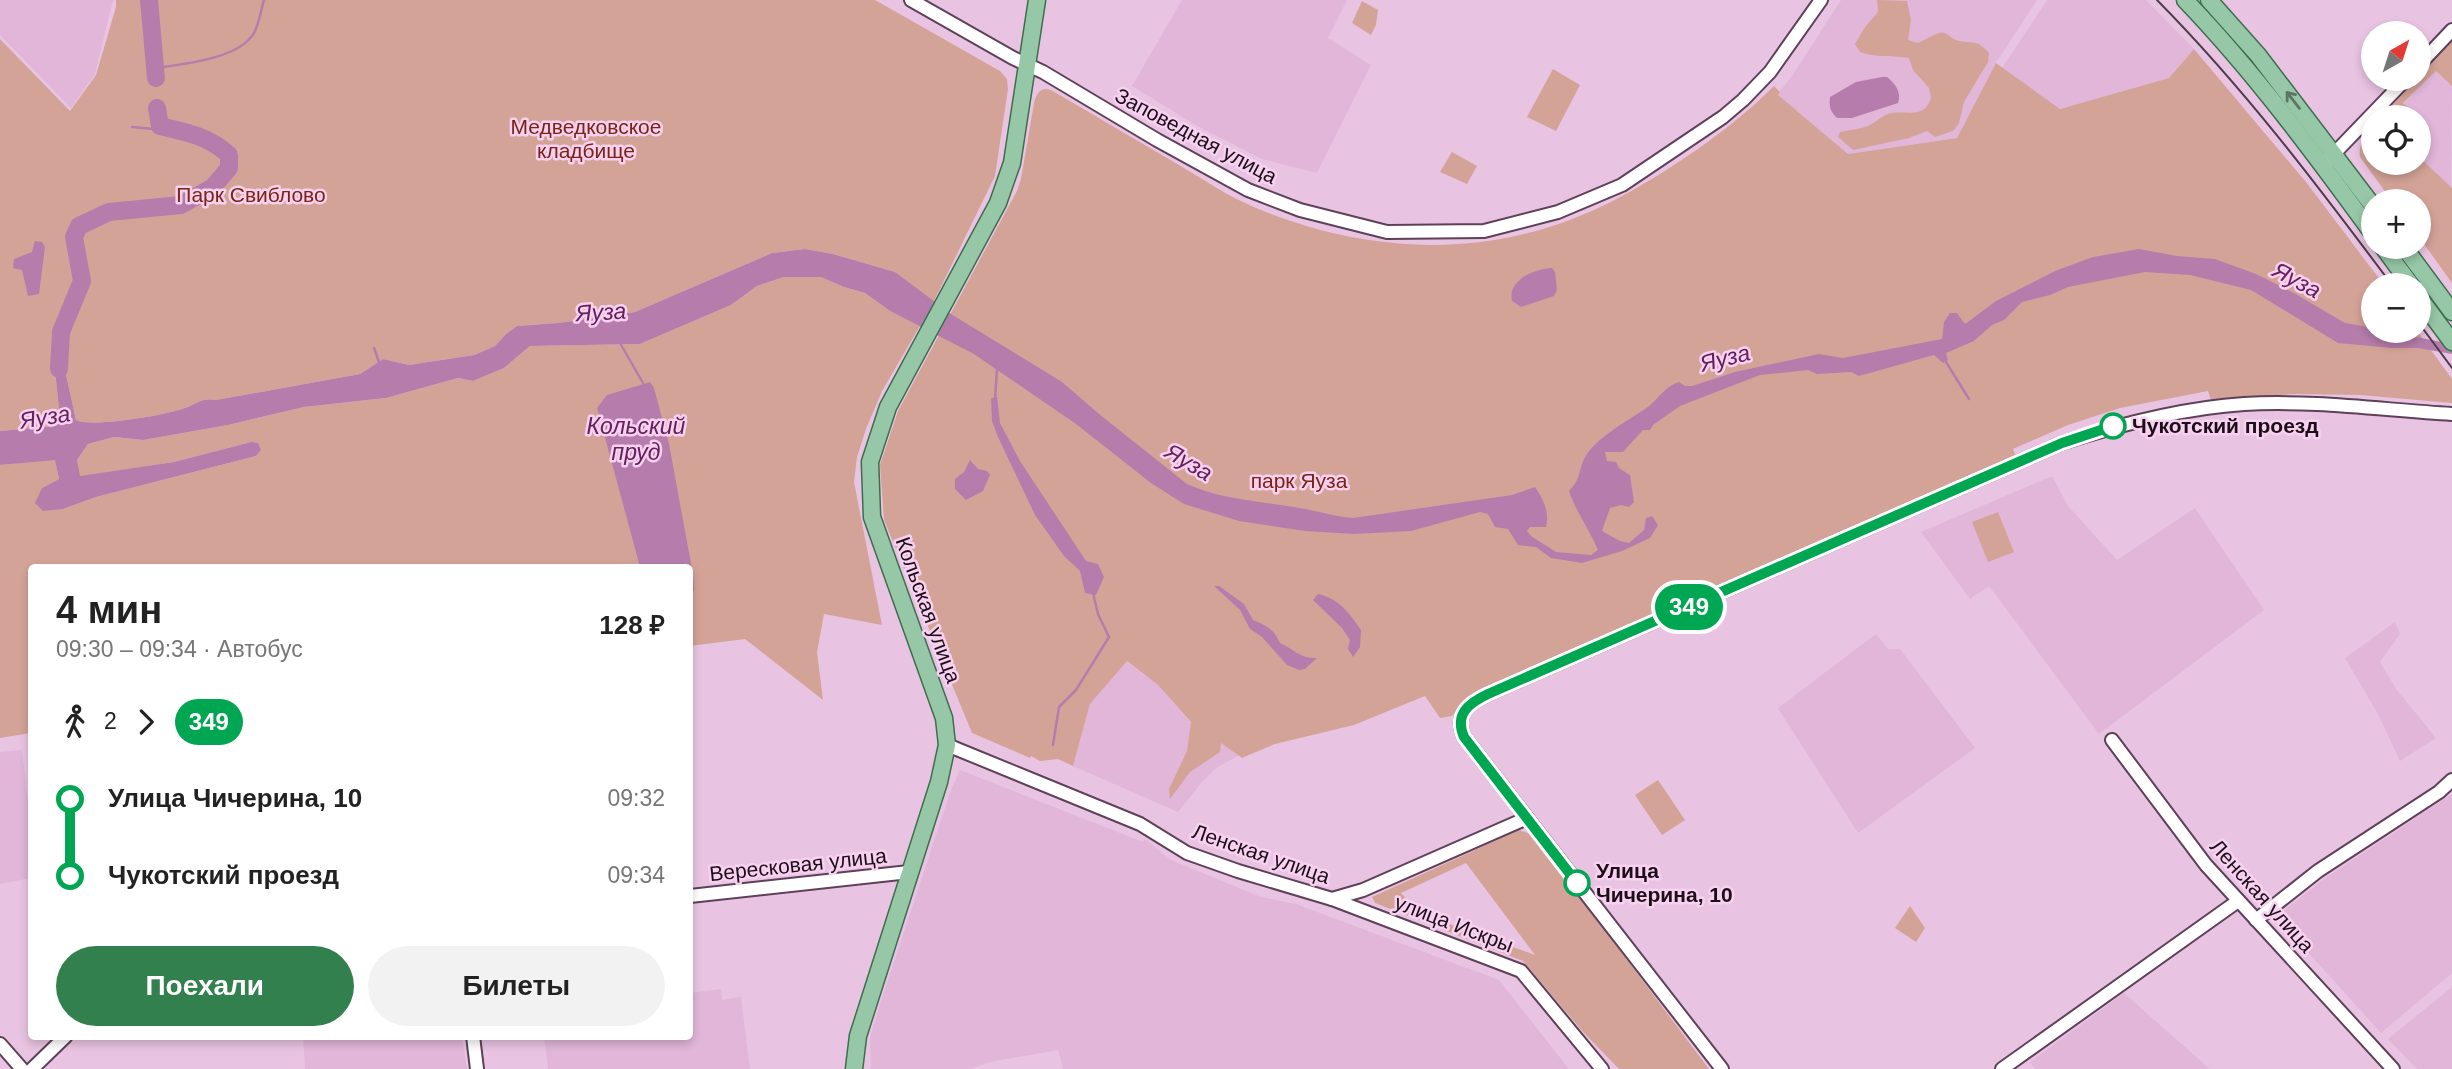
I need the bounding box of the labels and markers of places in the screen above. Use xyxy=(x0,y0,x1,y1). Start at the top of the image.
marker: Чукотский проезд xyxy=(2100,413,2126,439)
place label: Чукотский проезд xyxy=(2132,414,2319,437)
place label: Улица Чичерина, 10 xyxy=(1596,859,1733,906)
marker: Улица Чичерина, 10 xyxy=(1564,870,1590,896)

